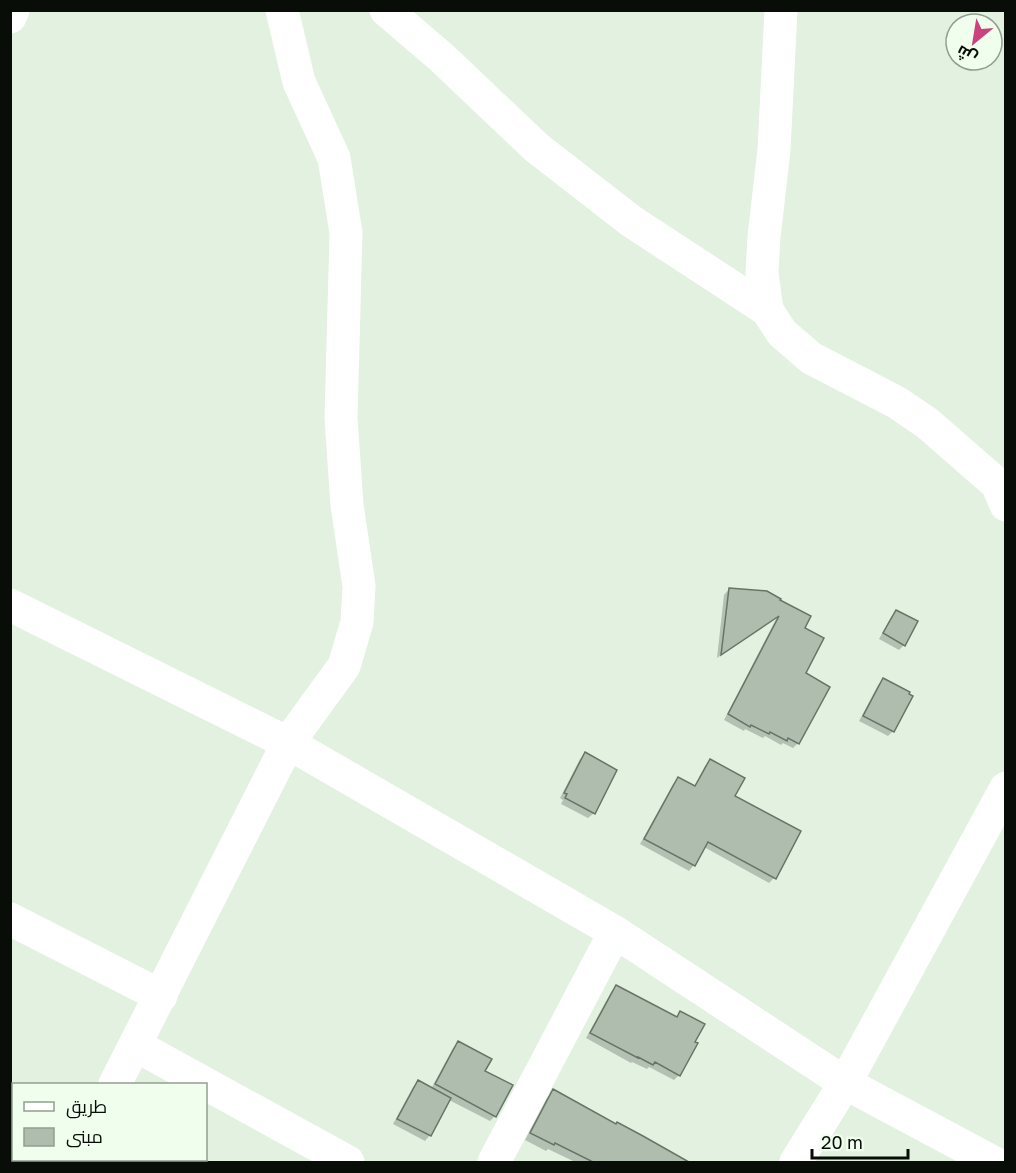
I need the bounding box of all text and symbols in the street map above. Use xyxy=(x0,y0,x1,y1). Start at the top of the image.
north arrow xyxy=(944,12,1004,72)
text: ش xyxy=(953,41,980,69)
legend xyxy=(12,1083,207,1161)
text: طريق xyxy=(66,1095,107,1119)
scale bar xyxy=(812,1122,908,1160)
text: مبنى xyxy=(66,1125,103,1148)
text: 20 m xyxy=(821,1131,863,1153)

